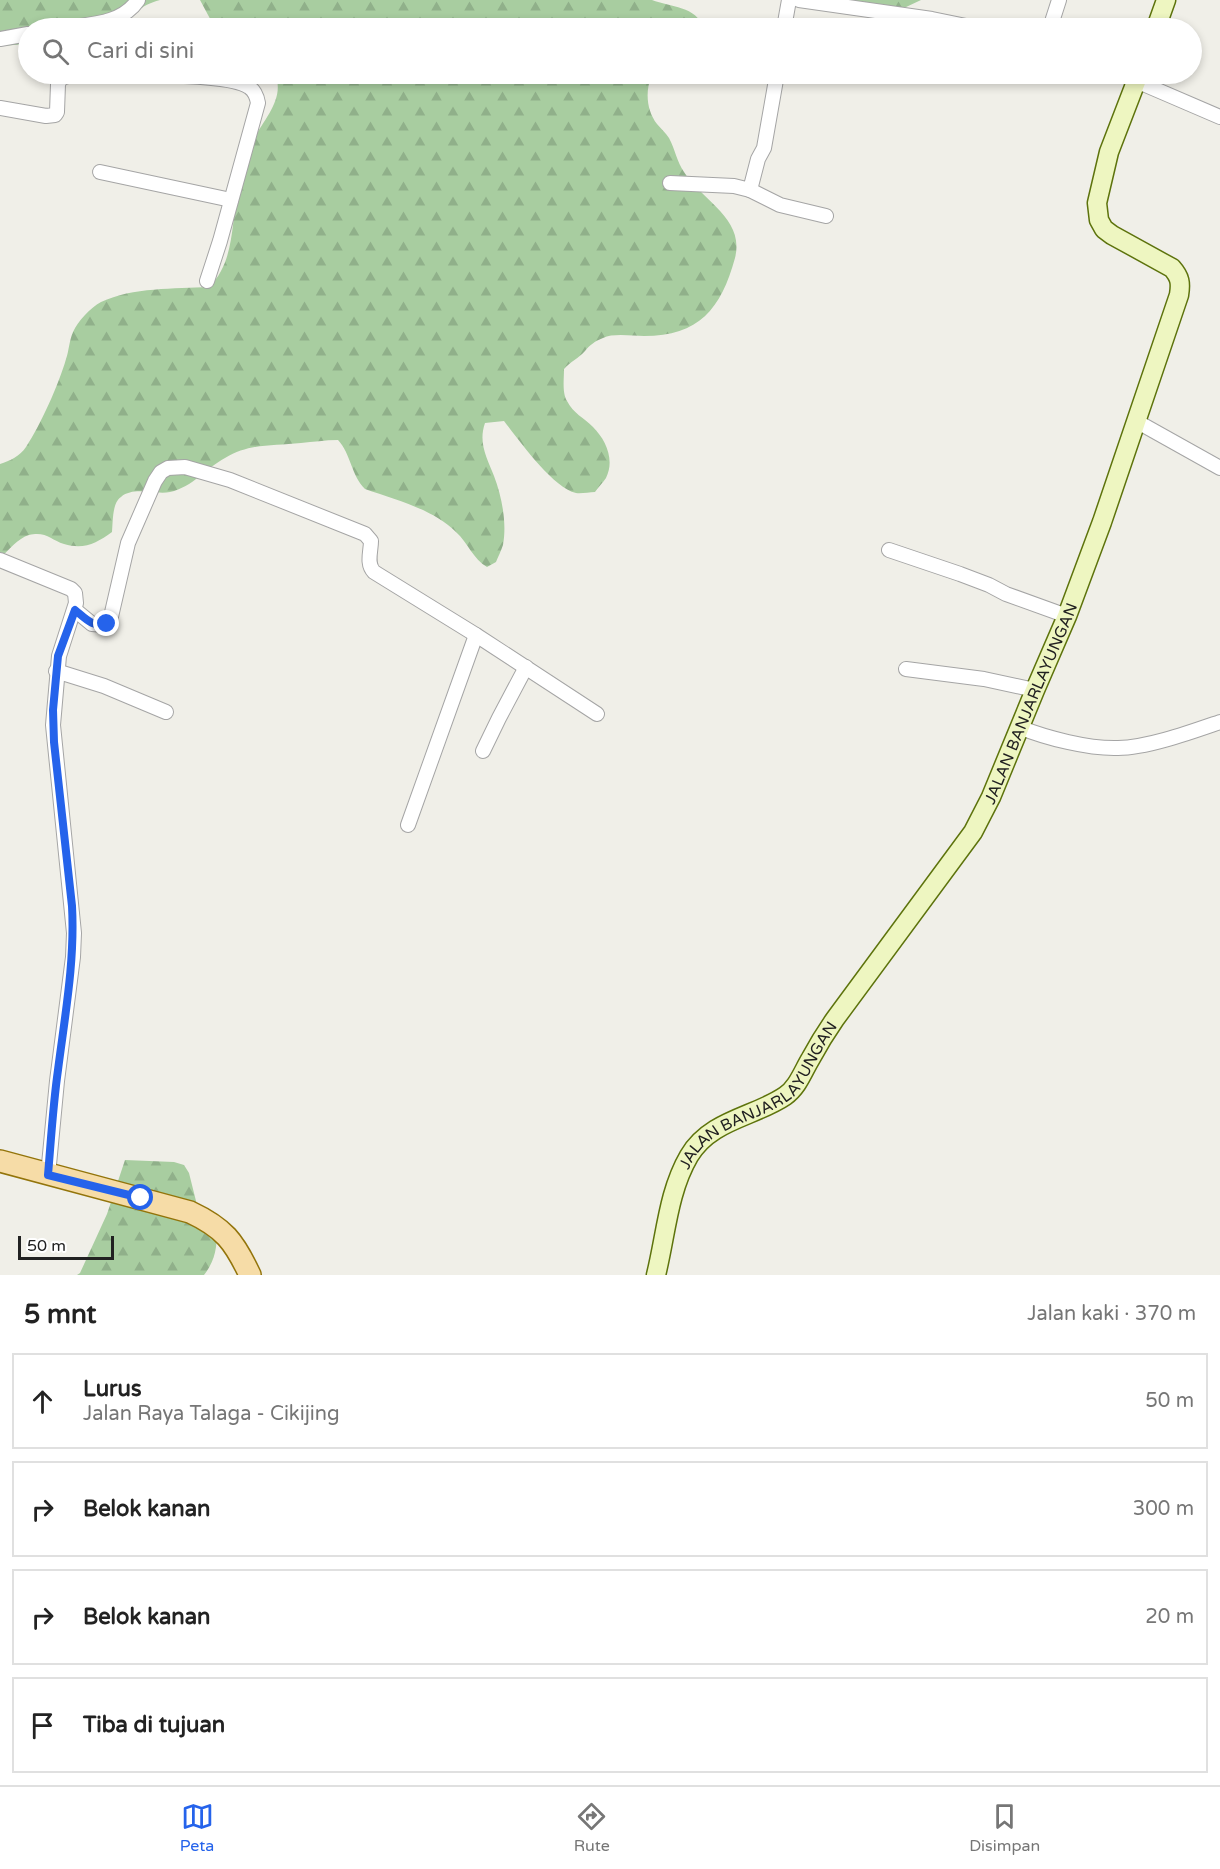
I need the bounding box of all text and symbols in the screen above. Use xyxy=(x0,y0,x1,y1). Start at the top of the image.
search box xyxy=(18,18,1202,84)
icon: search xyxy=(39,35,72,68)
text: Cari di sini xyxy=(87,38,194,64)
street label: JALAN BANJARLAYUNGAN xyxy=(980,600,1082,807)
route end xyxy=(93,610,119,636)
street label: JALAN BANJARLAYUNGAN xyxy=(675,1018,842,1172)
route start xyxy=(127,1184,153,1210)
scale bar xyxy=(18,1233,114,1260)
text: 50 m xyxy=(27,1236,66,1256)
text: 5 mnt xyxy=(24,1299,96,1330)
text: Jalan kaki · 370 m xyxy=(1027,1302,1196,1326)
text: Lurus xyxy=(83,1376,141,1402)
icon: ahead xyxy=(26,1385,59,1418)
text: 50 m xyxy=(1145,1389,1194,1413)
text: Jalan Raya Talaga - Cikijing xyxy=(83,1402,340,1426)
icon: right xyxy=(26,1493,59,1526)
text: Belok kanan xyxy=(83,1496,210,1522)
text: 300 m xyxy=(1133,1497,1194,1521)
icon: right xyxy=(26,1601,59,1634)
text: Belok kanan xyxy=(83,1604,210,1630)
text: 20 m xyxy=(1145,1605,1194,1629)
icon: arrive xyxy=(26,1709,59,1742)
text: Tiba di tujuan xyxy=(83,1712,225,1738)
tab: Peta xyxy=(180,1800,214,1856)
tab: Rute xyxy=(574,1800,610,1856)
tab: Disimpan xyxy=(969,1800,1040,1856)

